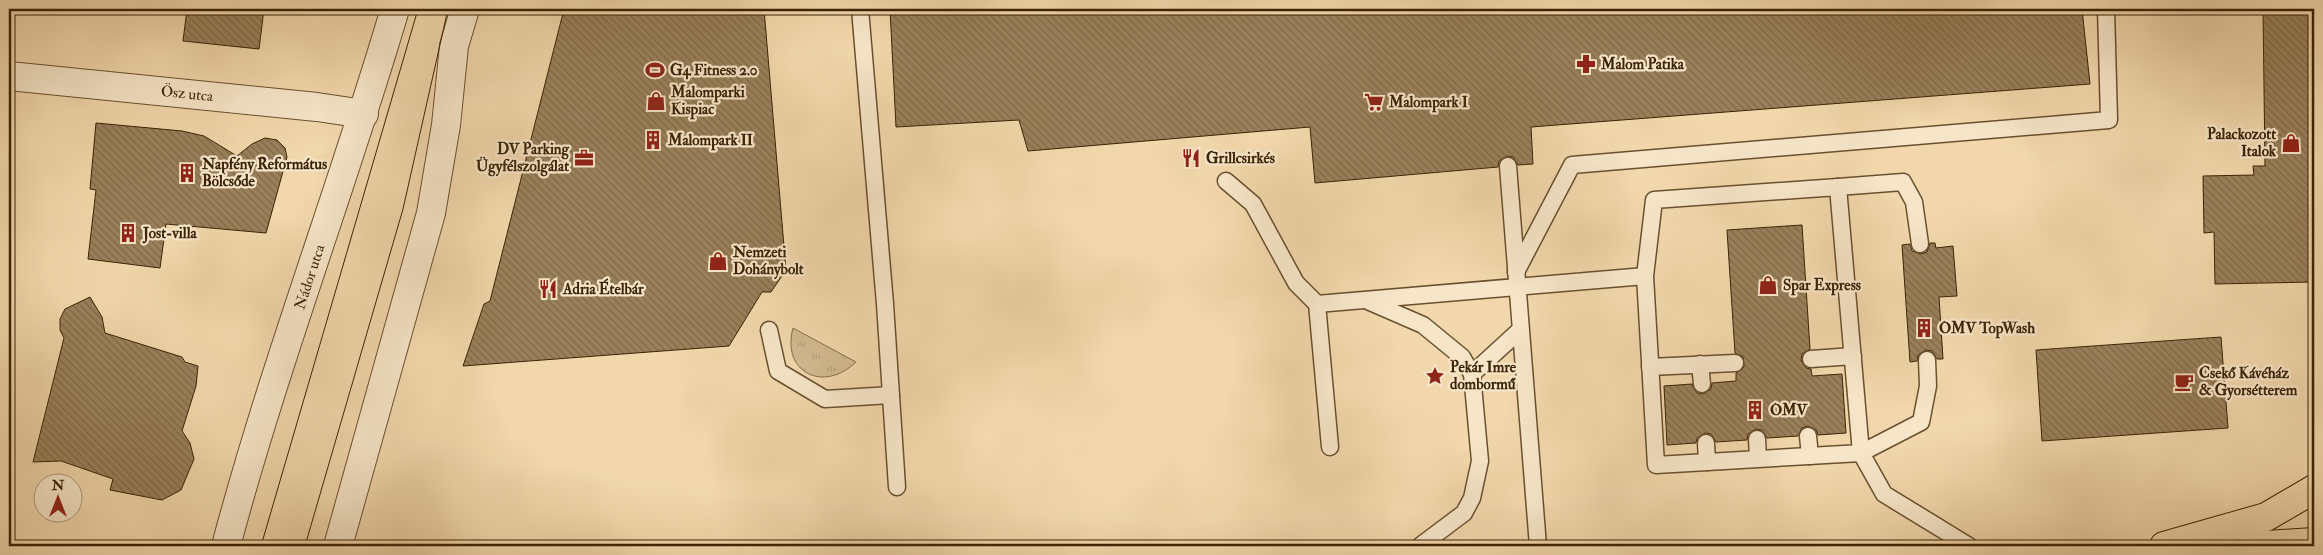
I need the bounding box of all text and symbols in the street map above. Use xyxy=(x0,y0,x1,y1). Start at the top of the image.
pharmacy icon: Malom Patika xyxy=(1575,53,1597,75)
place label: Malom Patika xyxy=(1600,55,1685,74)
sports icon: G4 Fitness 2.0 xyxy=(644,59,666,81)
place label: G4 Fitness 2.0 xyxy=(670,61,758,80)
street label: Ösz utca xyxy=(160,81,215,106)
place label: Malomparki Kispiac xyxy=(670,83,745,120)
shop icon: Malomparki Kispiac xyxy=(645,90,667,112)
supermarket icon: Malompark I xyxy=(1363,91,1385,113)
place label: Malompark I xyxy=(1388,93,1468,113)
place label: Palackozott Italok xyxy=(2207,125,2277,161)
building icon: Malompark II xyxy=(642,129,664,151)
place label: Malompark II xyxy=(667,131,753,151)
shop icon: Palackozott Italok xyxy=(2280,132,2302,154)
place label: DV Parking Ügyfélszolgálat xyxy=(476,140,570,177)
office icon: DV Parking Ügyfélszolgálat xyxy=(573,147,595,169)
restaurant icon: Grillcsirkés xyxy=(1180,147,1202,169)
place label: Grillcsirkés xyxy=(1206,149,1275,168)
place label: Napfény Református Bölcsőde xyxy=(201,155,327,191)
building icon: Napfény Református Bölcsőde xyxy=(176,162,198,184)
building icon: Jost-villa xyxy=(117,222,139,244)
place label: Jost-villa xyxy=(142,224,197,244)
street label: Nádor utca xyxy=(291,241,330,312)
place label: Nemzeti Dohánybolt xyxy=(732,243,804,280)
shop icon: Nemzeti Dohánybolt xyxy=(707,250,729,272)
shop icon: Spar Express xyxy=(1757,274,1779,296)
place label: Spar Express xyxy=(1783,276,1861,296)
restaurant icon: Adria Ételbár xyxy=(537,278,559,300)
place label: Adria Ételbár xyxy=(562,278,644,299)
building icon: OMV TopWash xyxy=(1913,317,1935,339)
place label: OMV TopWash xyxy=(1939,319,2035,339)
place label: Pekár Imre dombormű xyxy=(1450,358,1517,394)
place label: Csekő Kávéház & Gyorsétterem xyxy=(2199,364,2298,401)
place icon: Pekár Imre dombormű xyxy=(1424,365,1446,387)
cafe icon: Csekő Kávéház & Gyorsétterem xyxy=(2173,371,2195,393)
building icon: OMV xyxy=(1744,399,1766,421)
place label: OMV xyxy=(1770,401,1809,420)
north arrow xyxy=(32,472,82,522)
text: N xyxy=(51,477,65,494)

